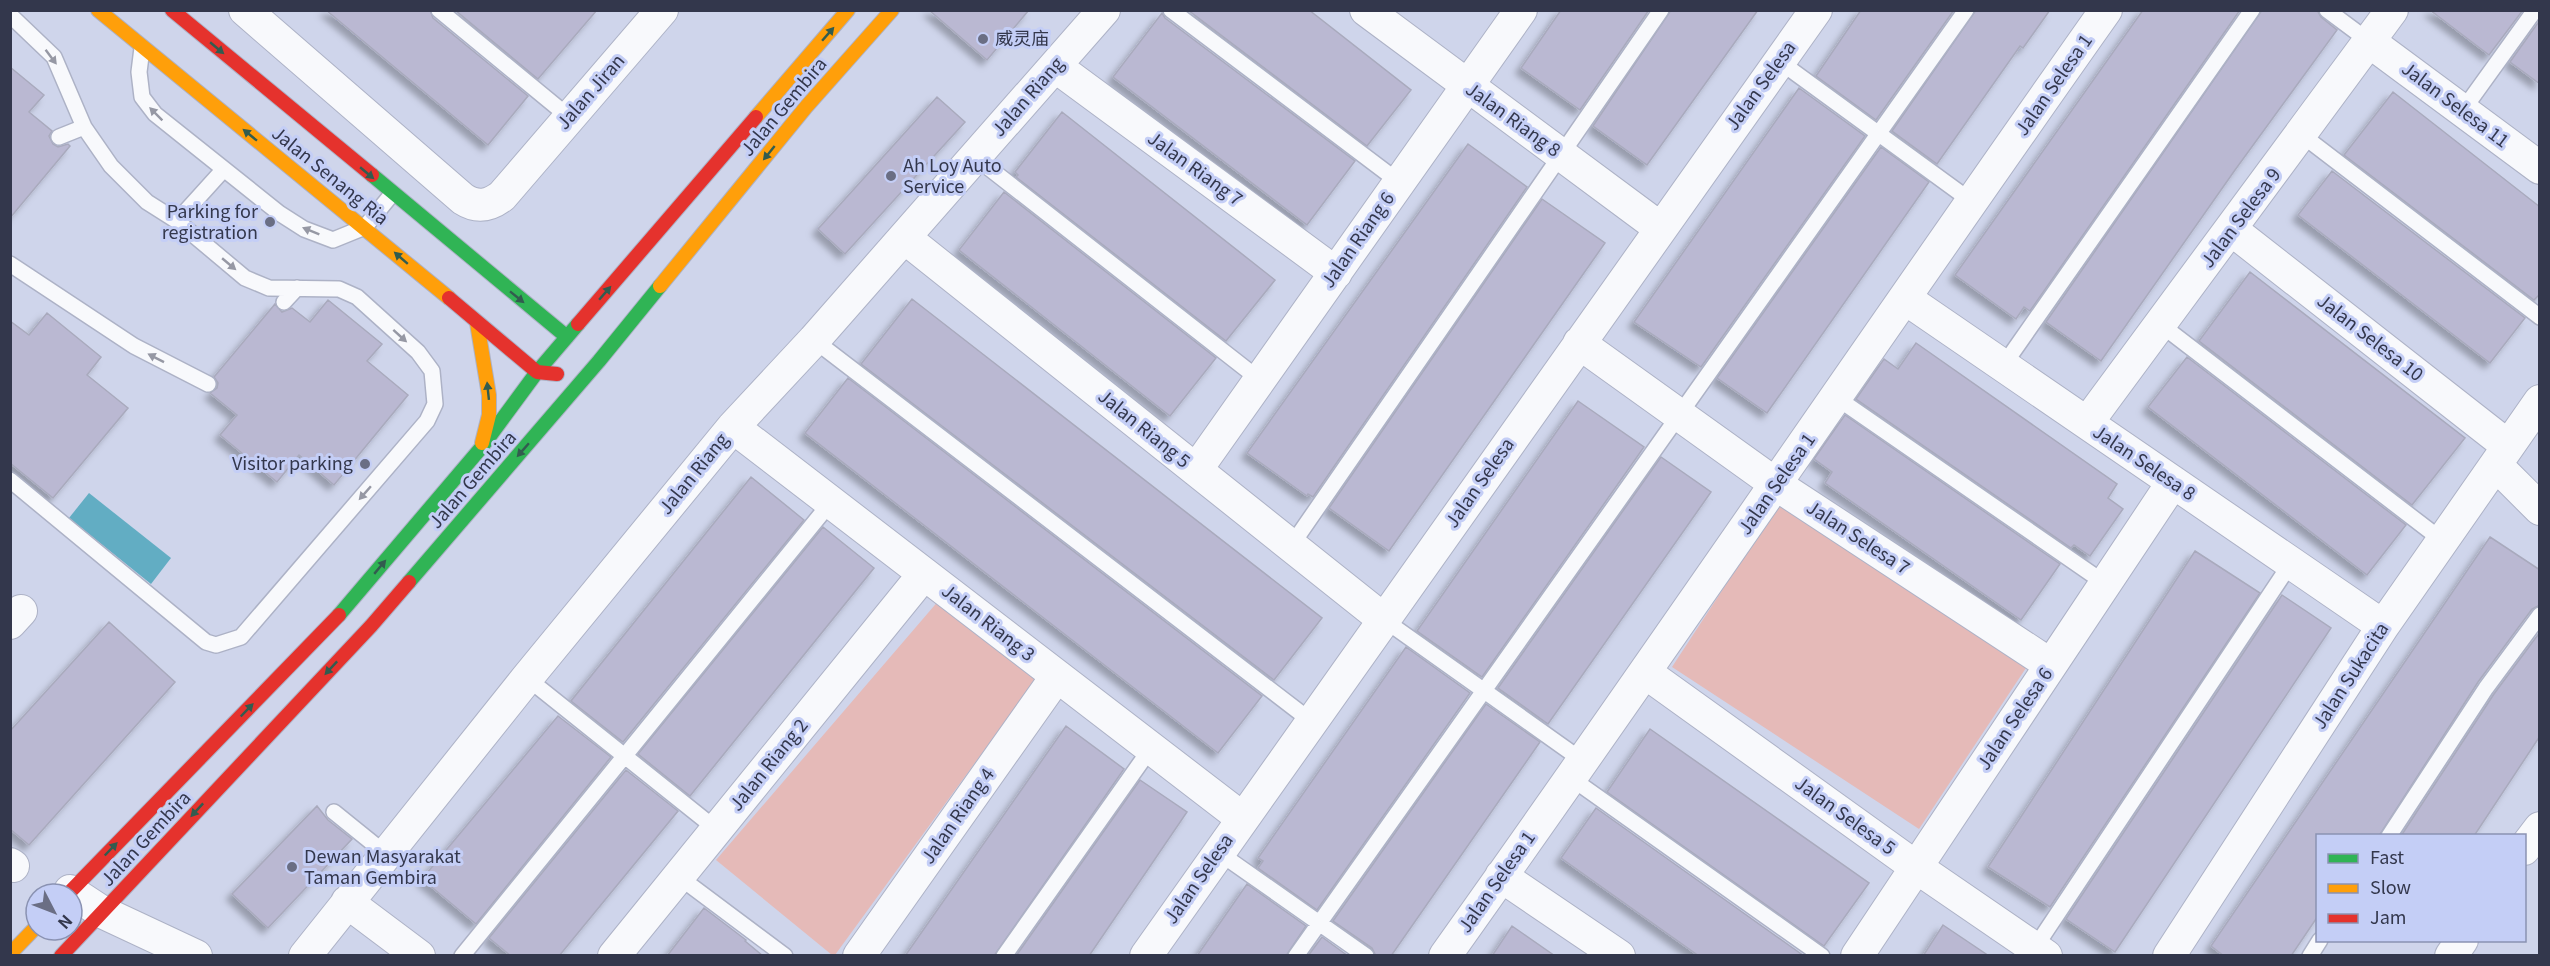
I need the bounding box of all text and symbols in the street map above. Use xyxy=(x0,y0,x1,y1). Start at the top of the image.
place label: 威灵庙 xyxy=(995,24,1049,50)
one-way arrow xyxy=(821,27,834,42)
street label: Jalan Selesa 1 xyxy=(2008,28,2097,140)
marker: 威灵庙 xyxy=(976,32,990,46)
street label: Jalan Selesa xyxy=(1718,35,1801,135)
one-way arrow xyxy=(209,41,224,54)
street label: Jalan Jiran xyxy=(549,47,630,134)
one-way arrow xyxy=(45,49,57,65)
street label: Jalan Riang xyxy=(985,50,1068,141)
street label: Jalan Gembira xyxy=(733,51,832,161)
street label: Jalan Selesa 11 xyxy=(2397,54,2515,152)
street label: Jalan Riang 8 xyxy=(1461,75,1567,162)
one-way arrow xyxy=(150,107,164,121)
street label: Jalan Senang Ria xyxy=(267,119,395,230)
street label: Jalan Riang 7 xyxy=(1143,124,1249,211)
one-way arrow xyxy=(242,128,258,141)
one-way arrow xyxy=(763,145,776,161)
place label: Ah Loy Auto Service xyxy=(903,151,1002,198)
street label: Jalan Selesa 9 xyxy=(2193,162,2285,272)
one-way arrow xyxy=(359,166,374,179)
marker: Ah Loy Auto Service xyxy=(884,169,898,183)
street label: Jalan Riang 6 xyxy=(1314,186,1399,292)
place label: Parking for registration xyxy=(162,197,259,244)
marker: Parking for registration xyxy=(263,215,277,229)
one-way arrow xyxy=(302,226,320,236)
one-way arrow xyxy=(394,252,409,265)
one-way arrow xyxy=(221,257,236,270)
one-way arrow xyxy=(598,286,611,301)
street label: Jalan Selesa 10 xyxy=(2313,287,2430,386)
one-way arrow xyxy=(509,290,525,303)
one-way arrow xyxy=(393,328,407,342)
one-way arrow xyxy=(148,353,165,362)
one-way arrow xyxy=(483,381,493,400)
street label: Jalan Riang 5 xyxy=(1094,382,1197,473)
street label: Jalan Selesa 8 xyxy=(2089,417,2201,505)
street label: Jalan Gembira xyxy=(422,424,521,533)
street label: Jalan Riang xyxy=(652,427,733,519)
street label: Jalan Selesa 1 xyxy=(1731,427,1820,539)
street label: Jalan Selesa xyxy=(1438,432,1519,532)
one-way arrow xyxy=(517,442,530,457)
place label: Visitor parking xyxy=(232,449,353,475)
marker: Visitor parking xyxy=(358,457,372,471)
one-way arrow xyxy=(358,485,371,501)
street label: Jalan Selesa 7 xyxy=(1802,493,1916,579)
one-way arrow xyxy=(373,560,386,575)
street label: Jalan Riang 3 xyxy=(937,577,1041,666)
street label: Jalan Sukacita xyxy=(2305,617,2393,733)
one-way arrow xyxy=(324,661,338,676)
street label: Jalan Selesa 6 xyxy=(1969,662,2057,774)
one-way arrow xyxy=(240,702,254,717)
street label: Jalan Riang 2 xyxy=(722,712,813,815)
street label: Jalan Riang 4 xyxy=(914,762,999,868)
street label: Jalan Selesa 5 xyxy=(1791,769,1902,860)
street label: Jalan Gembira xyxy=(94,784,196,891)
one-way arrow xyxy=(190,803,204,818)
street label: Jalan Selesa 1 xyxy=(1451,825,1540,937)
street label: Jalan Selesa xyxy=(1157,828,1238,928)
legend xyxy=(2316,834,2526,942)
one-way arrow xyxy=(104,842,118,857)
place label: Dewan Masyarakat Taman Gembira xyxy=(304,842,461,889)
text: Fast xyxy=(2370,843,2404,869)
marker: Dewan Masyarakat Taman Gembira xyxy=(285,860,299,874)
text: Slow xyxy=(2370,873,2411,899)
north arrow xyxy=(24,882,84,942)
text: Jam xyxy=(2370,903,2406,929)
text: N xyxy=(53,910,79,935)

